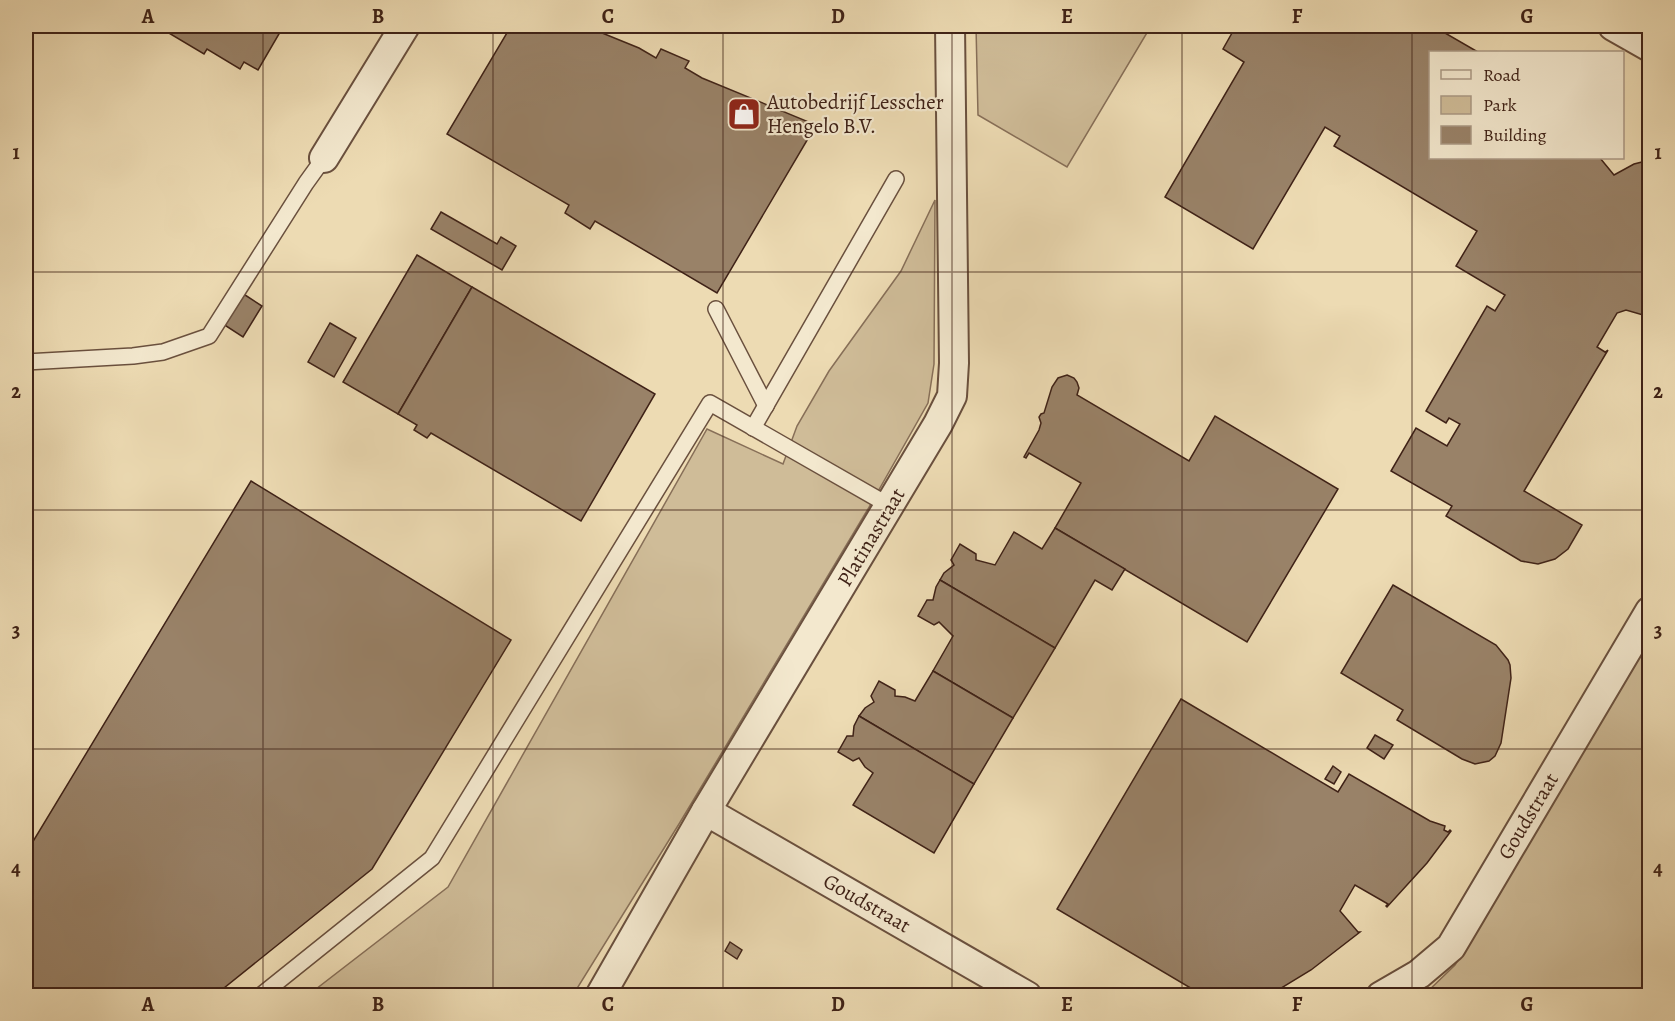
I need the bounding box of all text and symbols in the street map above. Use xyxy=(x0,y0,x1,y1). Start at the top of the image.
text: A xyxy=(141,3,155,30)
text: B xyxy=(372,3,384,30)
text: C xyxy=(602,3,614,30)
text: D xyxy=(831,3,845,30)
text: E xyxy=(1061,3,1073,30)
text: F xyxy=(1292,3,1303,30)
text: G xyxy=(1520,3,1534,30)
legend xyxy=(1429,51,1624,159)
text: Road xyxy=(1483,63,1521,87)
place label: Autobedrijf Lesscher Hengelo B.V. xyxy=(766,88,944,140)
text: Park xyxy=(1483,93,1517,117)
shop icon: Autobedrijf Lesscher Hengelo B.V. xyxy=(726,96,762,132)
text: Building xyxy=(1483,123,1547,147)
text: 1 xyxy=(12,139,20,166)
text: 1 xyxy=(1654,139,1662,166)
text: 2 xyxy=(11,378,21,405)
text: 2 xyxy=(1653,378,1663,405)
street label: Platinastraat xyxy=(831,482,911,592)
text: 3 xyxy=(12,617,20,644)
text: 3 xyxy=(1654,617,1662,644)
street label: Goudstraat xyxy=(1491,767,1565,865)
text: 4 xyxy=(11,855,21,882)
text: 4 xyxy=(1653,855,1663,882)
street label: Goudstraat xyxy=(818,867,916,939)
text: A xyxy=(141,991,155,1018)
text: B xyxy=(372,991,384,1018)
text: C xyxy=(602,991,614,1018)
text: D xyxy=(831,991,845,1018)
text: E xyxy=(1061,991,1073,1018)
text: F xyxy=(1292,991,1303,1018)
text: G xyxy=(1520,991,1534,1018)

